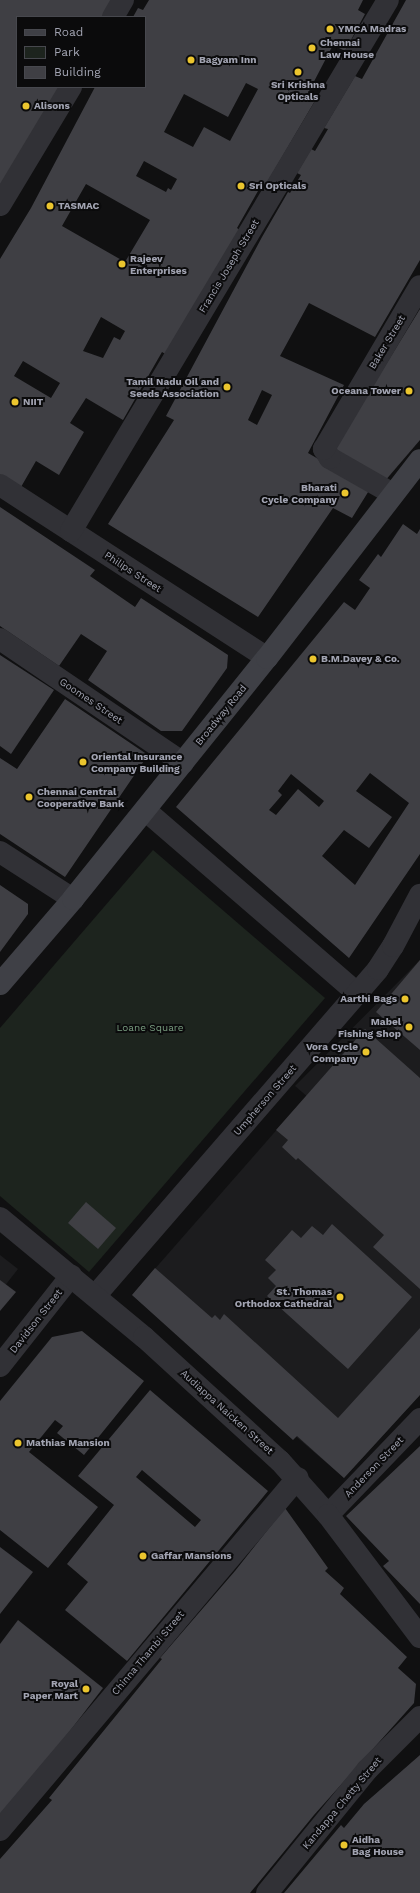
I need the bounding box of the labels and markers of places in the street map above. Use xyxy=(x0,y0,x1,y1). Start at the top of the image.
place label: YMCA Madras xyxy=(338,23,406,35)
marker: YMCA Madras xyxy=(325,24,335,34)
place label: Chennai Law House xyxy=(320,36,374,60)
marker: Chennai Law House xyxy=(307,43,317,53)
place label: Bagyam Inn xyxy=(199,54,256,66)
marker: Bagyam Inn xyxy=(186,55,196,65)
marker: Sri Krishna Opticals xyxy=(293,67,303,77)
place label: Sri Krishna Opticals xyxy=(271,78,325,102)
place label: Alisons xyxy=(34,100,70,112)
marker: Alisons xyxy=(21,101,31,111)
place label: Sri Opticals xyxy=(249,180,306,192)
marker: Sri Opticals xyxy=(236,181,246,191)
place label: TASMAC xyxy=(58,200,99,212)
marker: TASMAC xyxy=(45,201,55,211)
place label: Rajeev Enterprises xyxy=(130,252,187,276)
marker: Rajeev Enterprises xyxy=(117,259,127,269)
place label: Tamil Nadu Oil and Seeds Association xyxy=(126,375,219,398)
marker: Tamil Nadu Oil and Seeds Association xyxy=(222,382,232,392)
place label: Oceana Tower xyxy=(331,385,401,397)
marker: Oceana Tower xyxy=(404,386,414,396)
place label: NIIT xyxy=(23,396,43,408)
marker: NIIT xyxy=(10,397,20,407)
place label: Bharati Cycle Company xyxy=(261,481,337,504)
marker: Bharati Cycle Company xyxy=(340,488,350,498)
place label: B.M.Davey & Co. xyxy=(321,653,400,665)
marker: B.M.Davey & Co. xyxy=(308,654,318,664)
place label: Oriental Insurance Company Building xyxy=(91,750,182,774)
marker: Oriental Insurance Company Building xyxy=(78,757,88,767)
place label: Chennai Central Cooperative Bank xyxy=(37,785,124,808)
marker: Chennai Central Cooperative Bank xyxy=(24,792,34,802)
place label: Aarthi Bags xyxy=(340,993,397,1005)
marker: Aarthi Bags xyxy=(400,994,410,1004)
place label: Mabel Fishing Shop xyxy=(338,1015,401,1038)
marker: Mabel Fishing Shop xyxy=(404,1022,414,1032)
place label: Vora Cycle Company xyxy=(306,1040,358,1064)
marker: Vora Cycle Company xyxy=(361,1047,371,1057)
place label: St. Thomas Orthodox Cathedral xyxy=(235,1285,332,1308)
marker: St. Thomas Orthodox Cathedral xyxy=(335,1292,345,1302)
place label: Mathias Mansion xyxy=(26,1437,110,1449)
marker: Mathias Mansion xyxy=(13,1438,23,1448)
place label: Gaffar Mansions xyxy=(151,1550,232,1562)
marker: Gaffar Mansions xyxy=(138,1551,148,1561)
place label: Royal Paper Mart xyxy=(23,1677,78,1700)
marker: Royal Paper Mart xyxy=(81,1684,91,1694)
place label: Aidha Bag House xyxy=(352,1833,404,1856)
marker: Aidha Bag House xyxy=(339,1840,349,1850)

